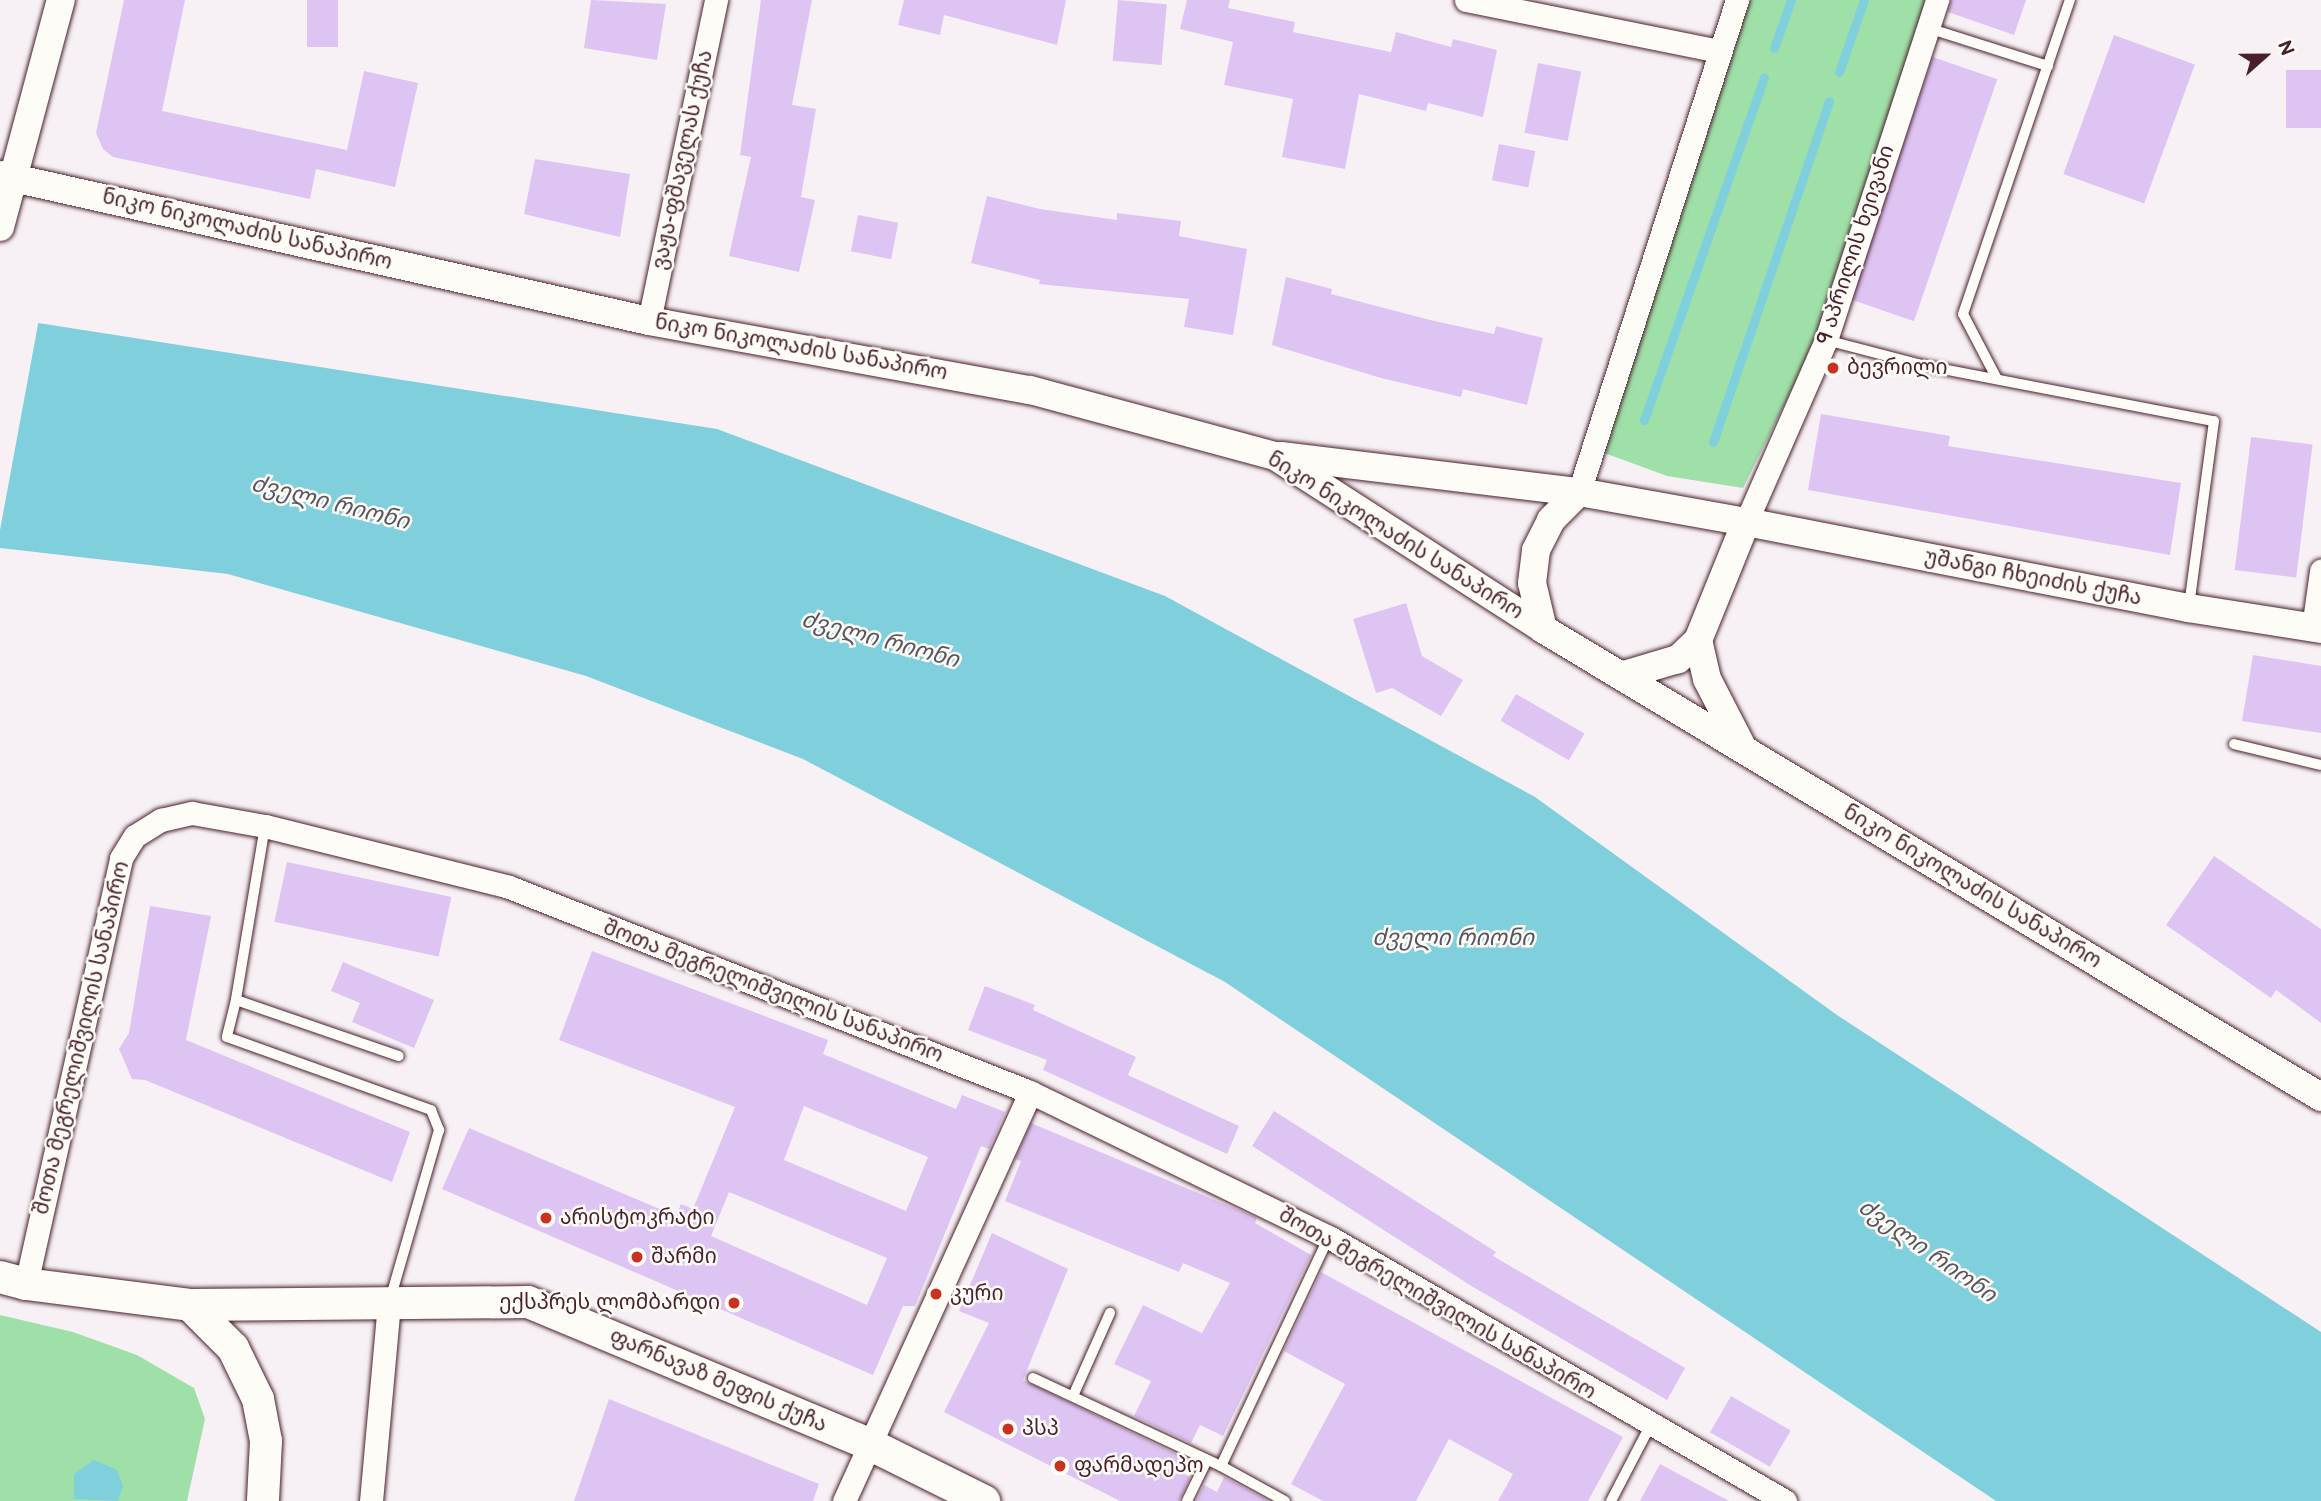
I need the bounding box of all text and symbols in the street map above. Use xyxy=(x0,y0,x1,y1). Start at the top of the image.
north arrow xyxy=(2230,21,2300,91)
text: N xyxy=(2272,38,2298,59)
street label: ვაჟა-ფშაველას ქუჩა xyxy=(647,48,719,272)
street label: 9 აპრილის ხეივანი xyxy=(1812,142,1900,348)
street label: ნიკო ნიკოლაძის სანაპირო xyxy=(100,184,394,276)
street label: ნიკო ნიკოლაძის სანაპირო xyxy=(653,310,949,386)
place label: ბევრილი xyxy=(1847,355,1948,381)
marker: ბევრილი xyxy=(1825,360,1841,376)
street label: ნიკო ნიკოლაძის სანაპირო xyxy=(1263,447,1527,625)
water label: ძველი რიონი xyxy=(248,470,412,536)
street label: უშანგი ჩხეიძის ქუჩა xyxy=(1922,545,2144,611)
water label: ძველი რიონი xyxy=(798,606,962,674)
street label: ნიკო ნიკოლაძის სანაპირო xyxy=(1838,800,2106,974)
street label: შოთა მეგრელიშვილის სანაპირო xyxy=(29,859,135,1217)
street label: შოთა მეგრელიშვილის სანაპირო xyxy=(600,915,946,1069)
water label: ძველი რიონი xyxy=(1372,924,1534,952)
water label: ძველი რიონი xyxy=(1853,1193,2001,1309)
street label: შოთა მეგრელიშვილის სანაპირო xyxy=(1274,1203,1600,1405)
place label: არისტოკრატი xyxy=(560,1205,715,1231)
marker: არისტოკრატი xyxy=(538,1210,554,1226)
place label: შარმი xyxy=(651,1244,717,1270)
marker: შარმი xyxy=(629,1249,645,1265)
place label: კური xyxy=(950,1281,1003,1307)
marker: კური xyxy=(928,1286,944,1302)
place label: ექსპრეს ლომბარდი xyxy=(499,1290,720,1316)
marker: ექსპრეს ლომბარდი xyxy=(726,1295,742,1311)
street label: ფარნავაზ მეფის ქუჩა xyxy=(606,1324,830,1438)
place label: პსპ xyxy=(1022,1416,1059,1442)
marker: პსპ xyxy=(1000,1421,1016,1437)
place label: ფარმადეპო xyxy=(1074,1453,1204,1479)
marker: ფარმადეპო xyxy=(1052,1458,1068,1474)

